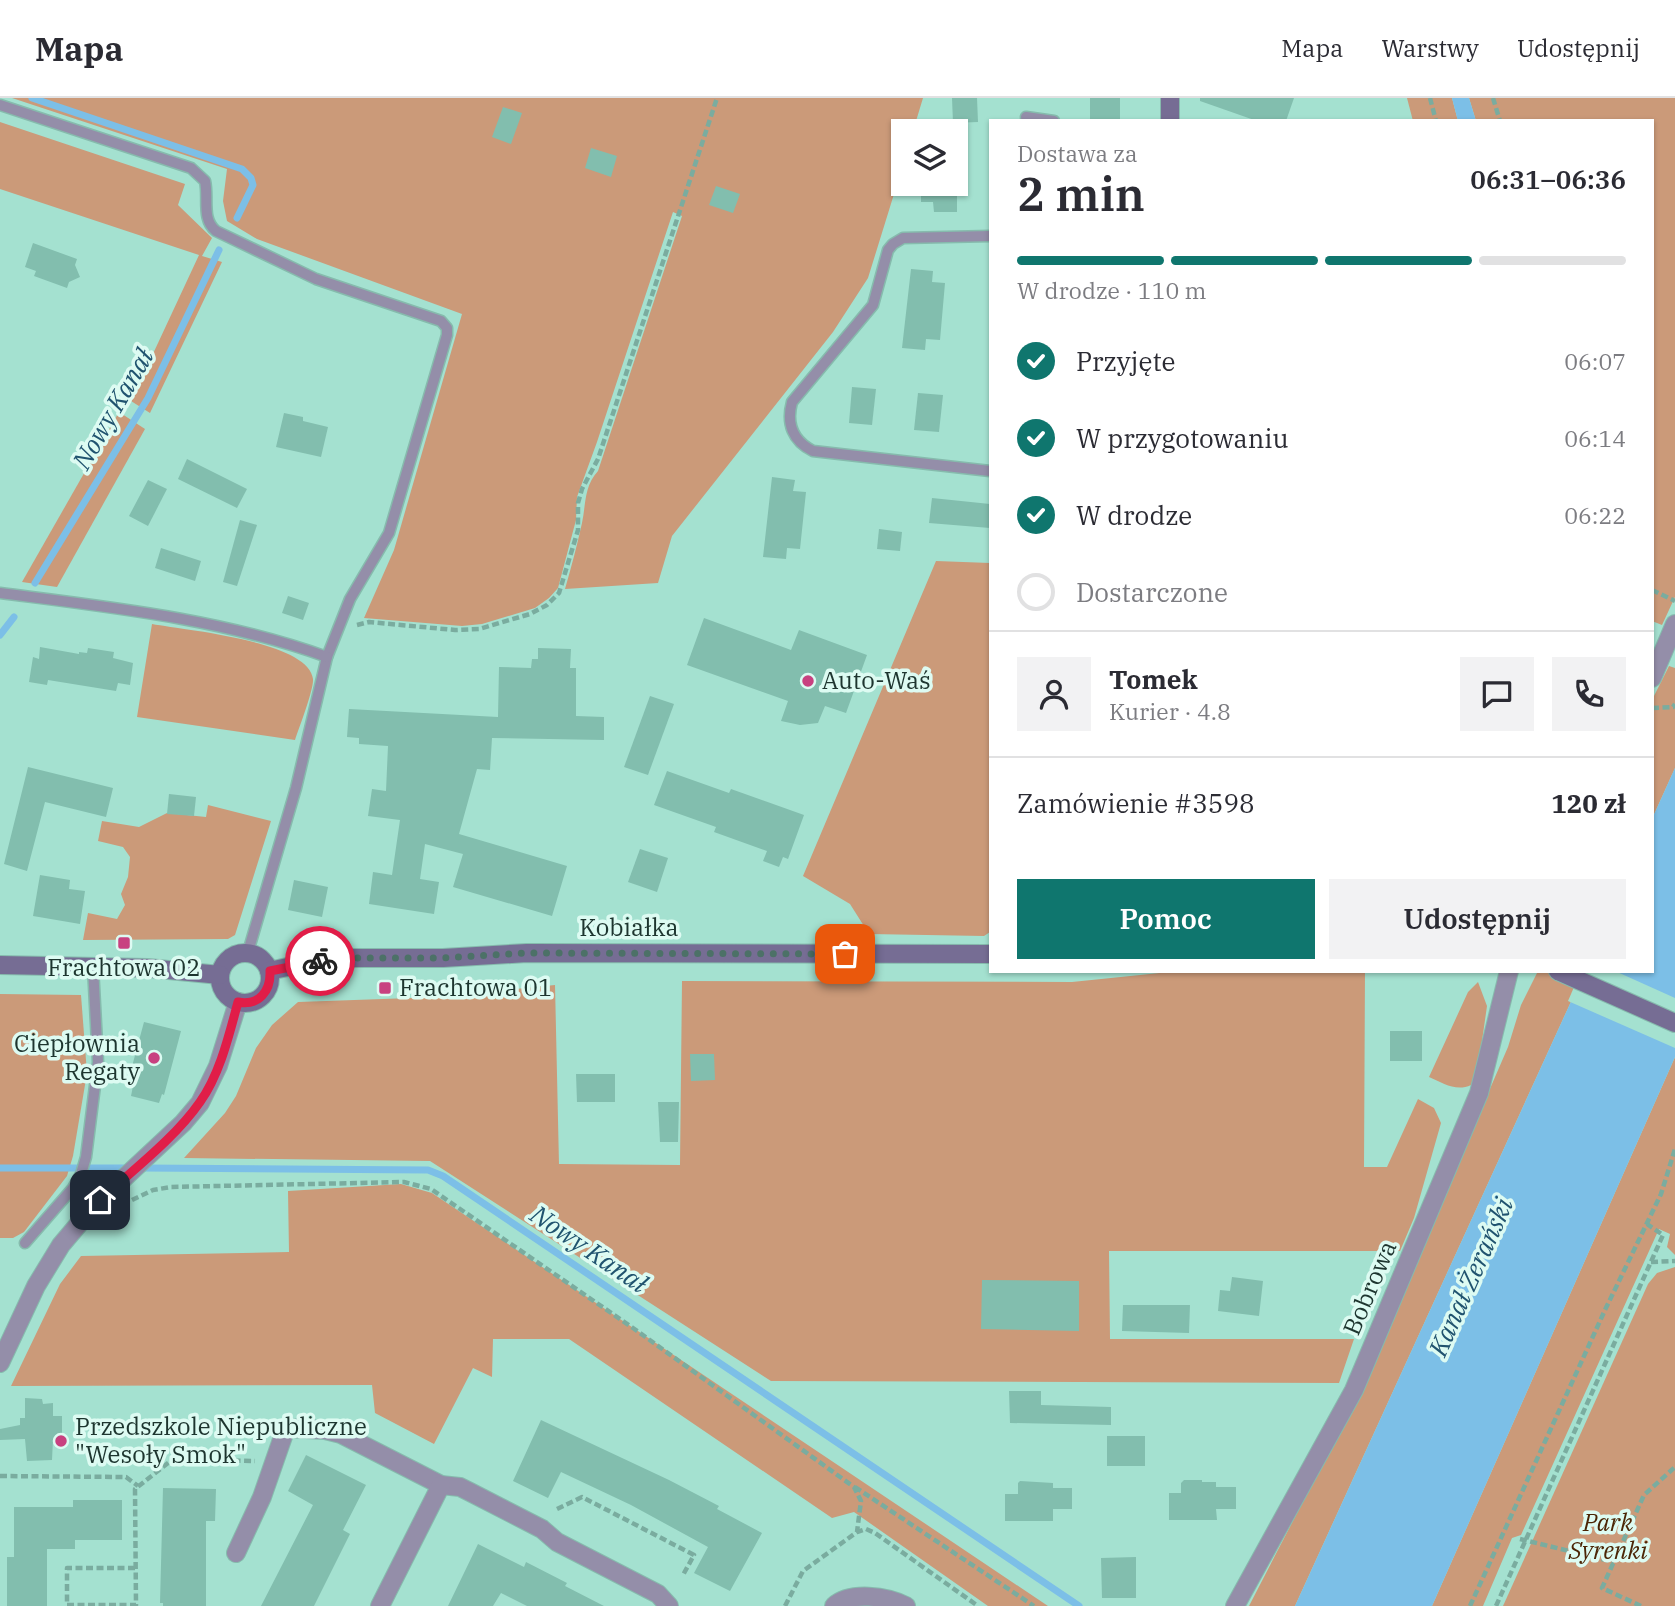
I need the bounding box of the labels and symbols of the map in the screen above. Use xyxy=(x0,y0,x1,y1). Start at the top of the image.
water label: Nowy Kanał xyxy=(63,342,161,476)
place label: Auto-Waś xyxy=(822,664,931,696)
marker: Auto-Waś xyxy=(800,673,816,689)
street label: Kobiałka xyxy=(579,911,679,943)
pin xyxy=(815,924,875,984)
courier xyxy=(285,926,355,996)
marker: Frachtowa 02 xyxy=(116,935,132,951)
place label: Frachtowa 02 xyxy=(47,951,201,983)
place label: Frachtowa 01 xyxy=(399,971,552,1003)
marker: Frachtowa 01 xyxy=(377,980,393,996)
place label: Ciepłownia Regaty xyxy=(14,1027,140,1087)
marker: Ciepłownia Regaty xyxy=(146,1050,162,1066)
pin xyxy=(70,1170,130,1230)
water label: Kanał Żerański xyxy=(1420,1192,1520,1362)
water label: Nowy Kanał xyxy=(524,1196,655,1300)
street label: Bobrowa xyxy=(1335,1236,1403,1340)
place label: Przedszkole Niepubliczne "Wesoły Smok" xyxy=(75,1410,367,1470)
marker: Przedszkole Niepubliczne "Wesoły Smok" xyxy=(53,1433,69,1449)
park label: Park Syrenki xyxy=(1568,1506,1648,1566)

